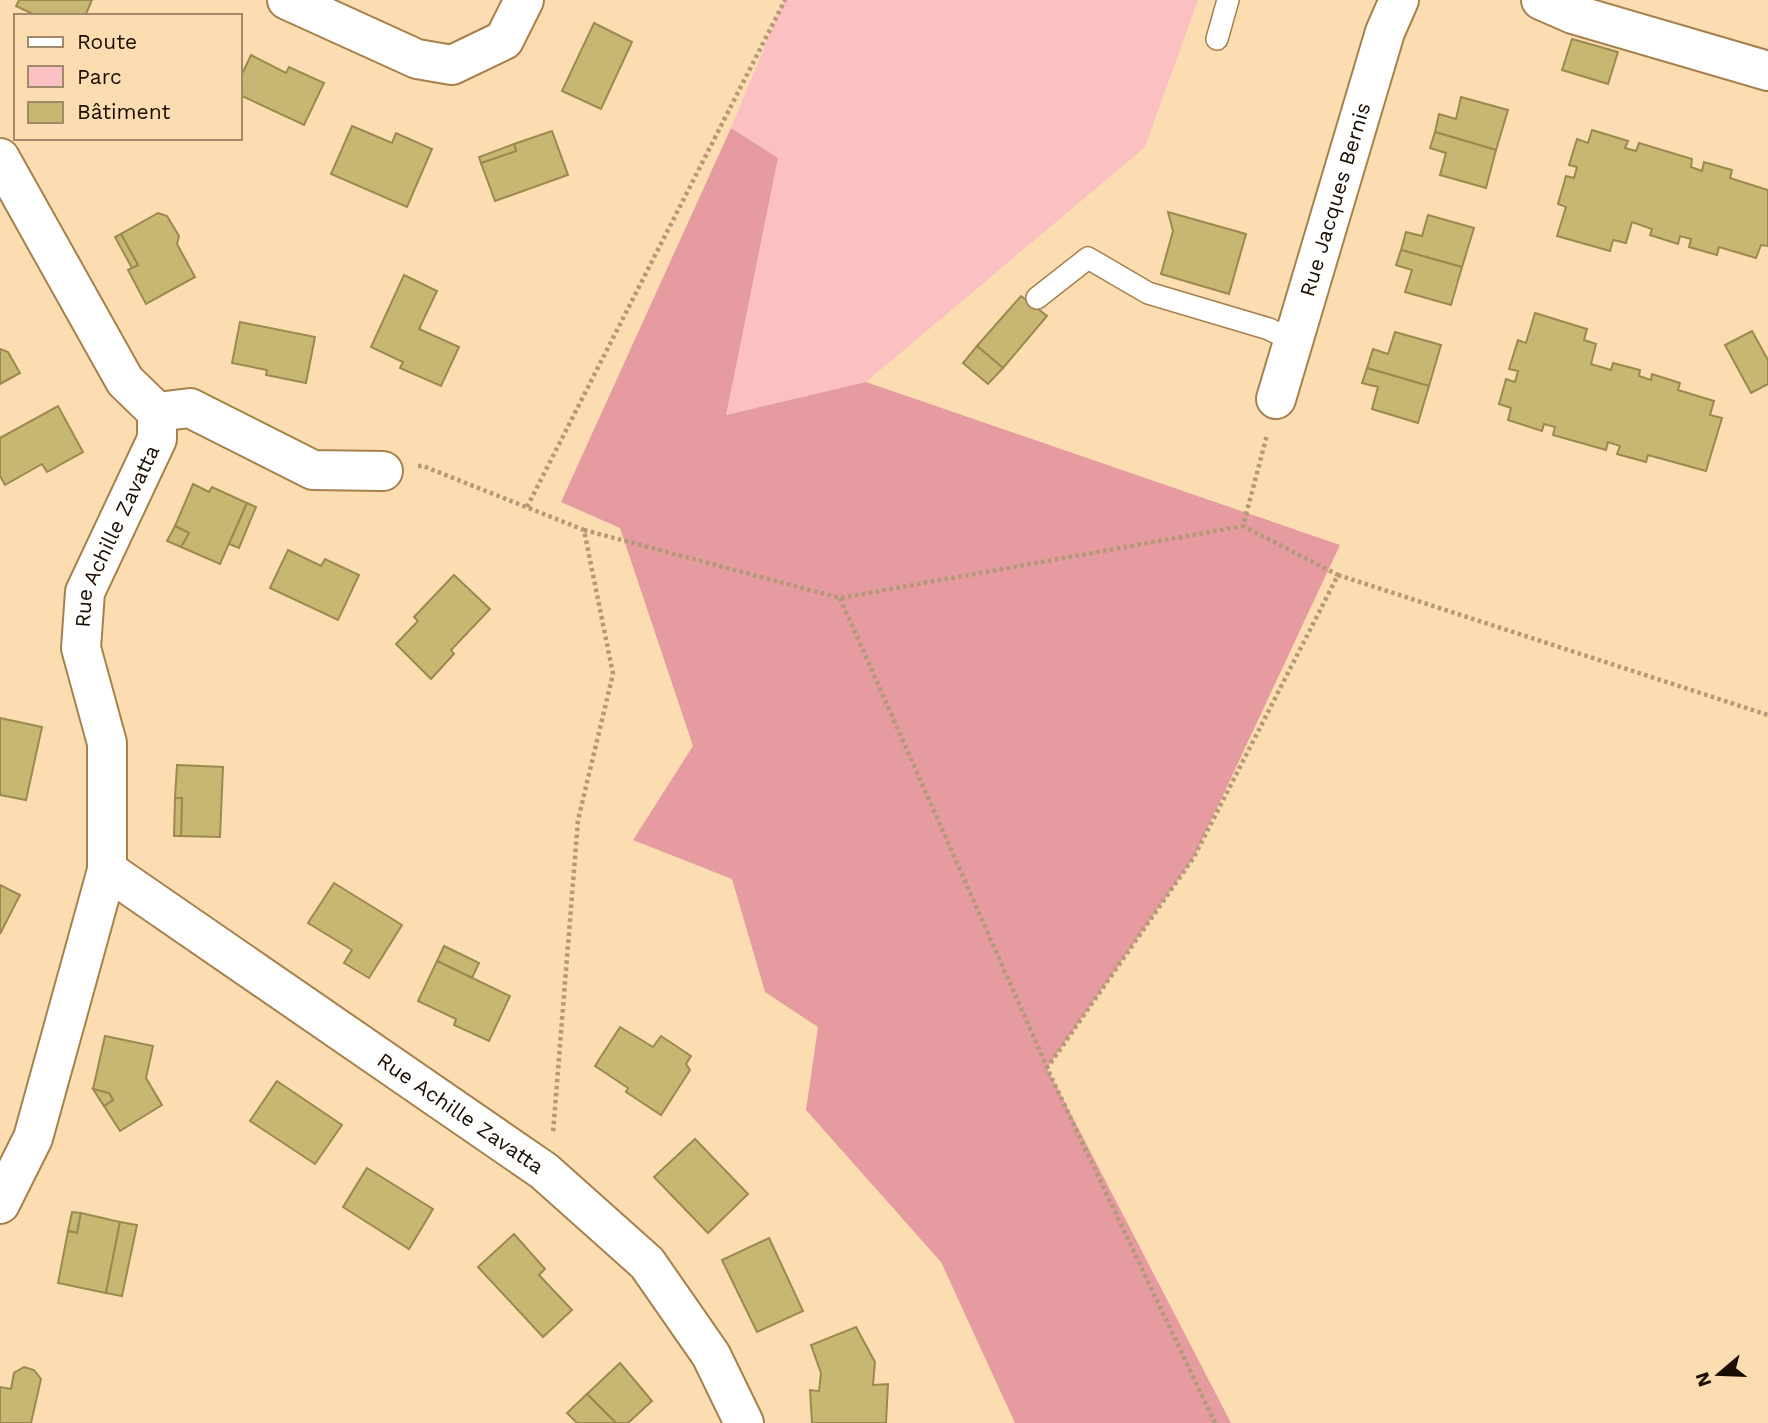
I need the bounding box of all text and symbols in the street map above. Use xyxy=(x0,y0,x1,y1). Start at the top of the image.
legend xyxy=(14,14,242,140)
text: Route xyxy=(77,29,137,54)
text: Parc xyxy=(77,64,122,89)
text: Bâtiment xyxy=(77,99,171,124)
street label: Rue Jacques Bernis xyxy=(1294,99,1375,300)
street label: Rue Achille Zavatta xyxy=(69,441,164,628)
street label: Rue Achille Zavatta xyxy=(373,1047,549,1179)
north arrow xyxy=(1684,1339,1754,1409)
text: N xyxy=(1690,1369,1717,1390)

